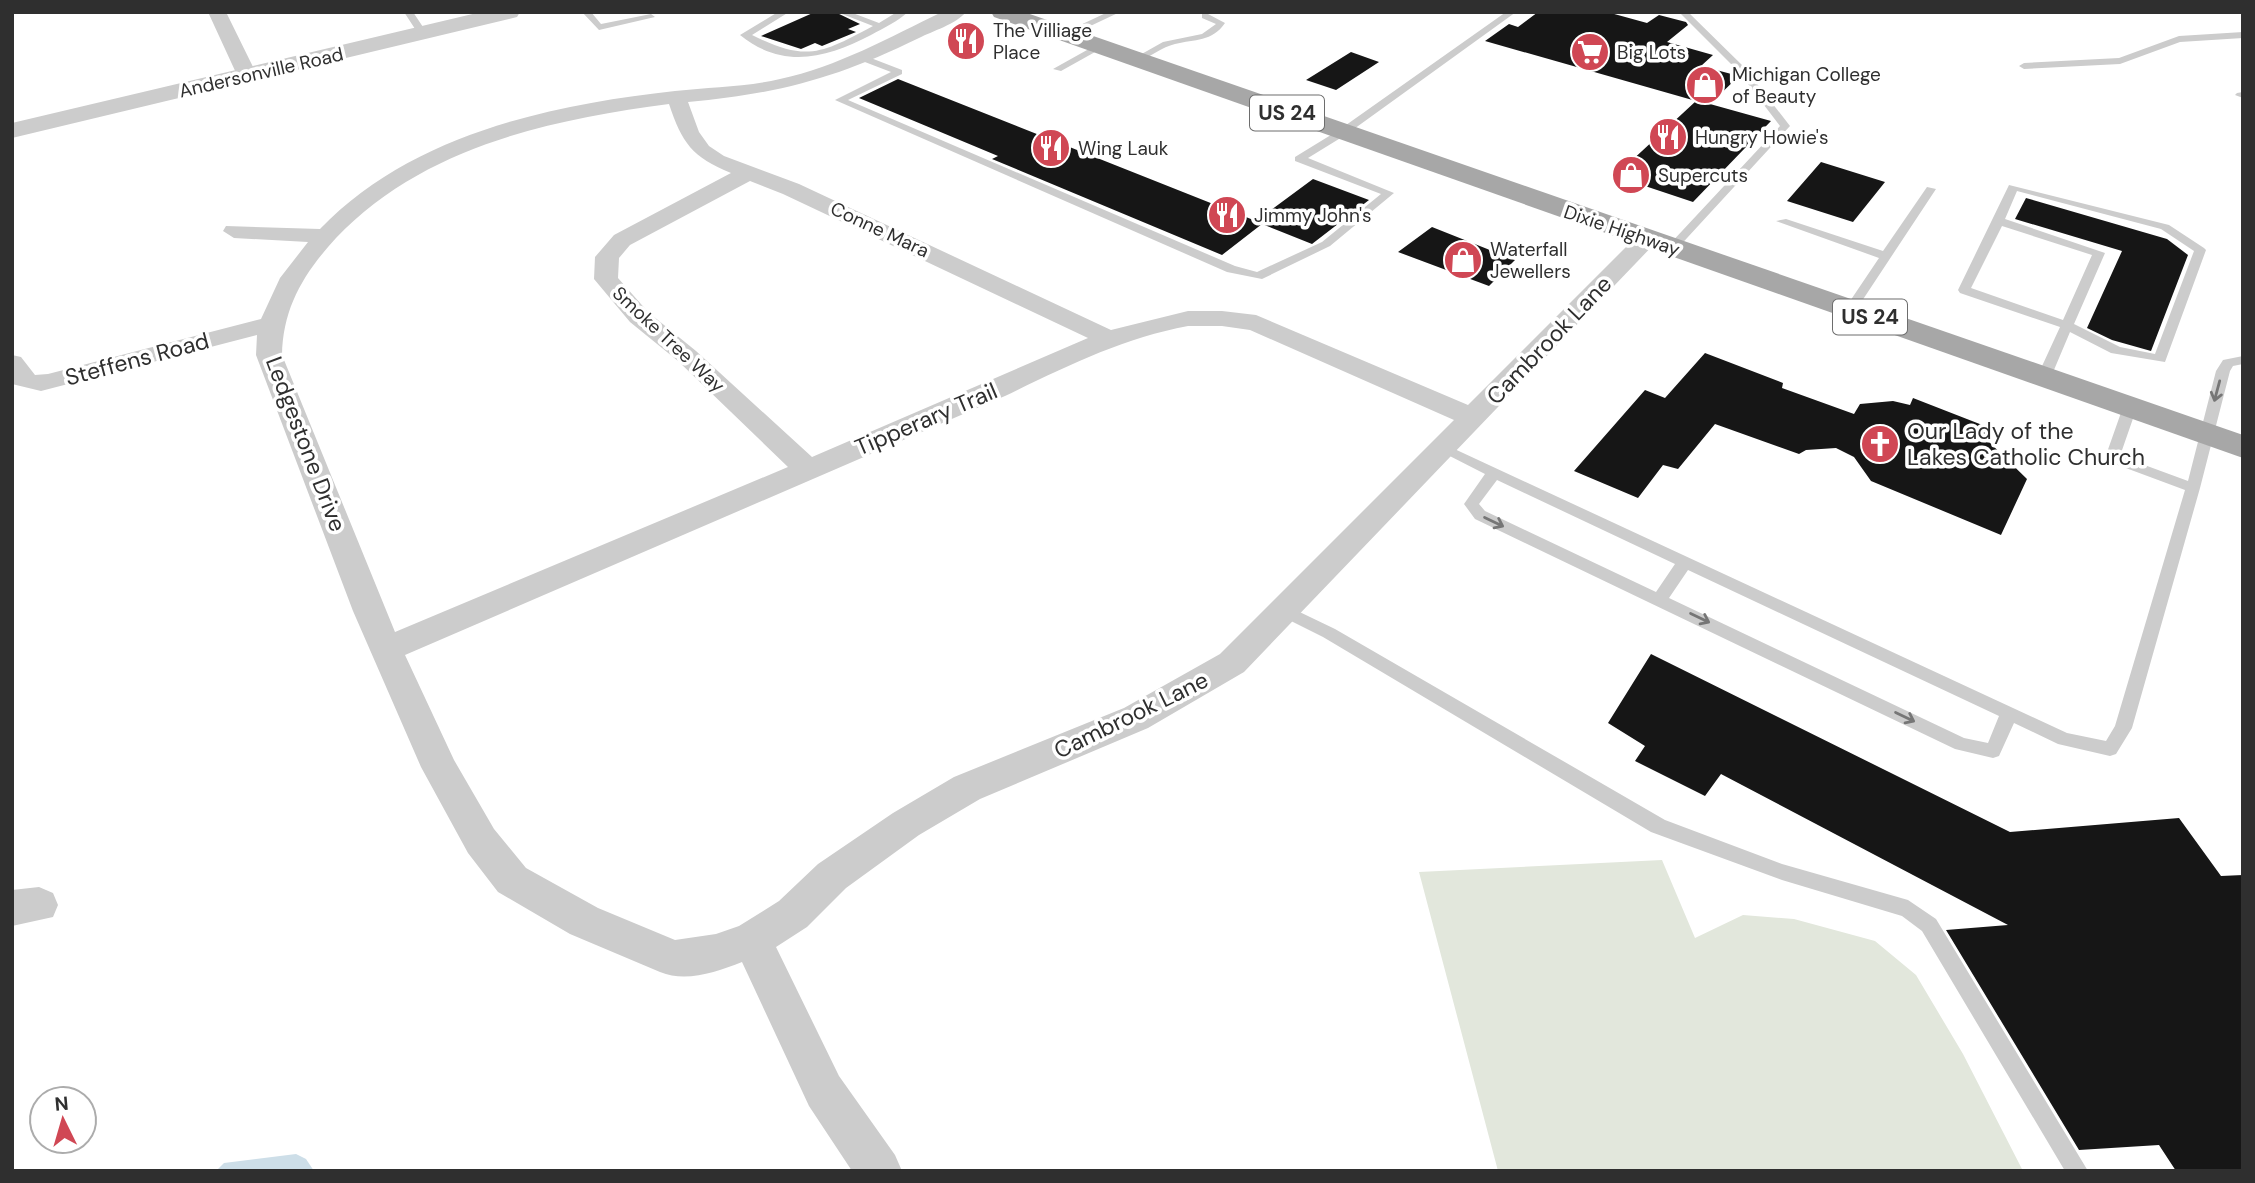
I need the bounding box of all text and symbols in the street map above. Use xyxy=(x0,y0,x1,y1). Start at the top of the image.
place label: The Villiage Place xyxy=(993,18,1092,65)
restaurant icon: The Villiage Place xyxy=(945,20,987,62)
supermarket icon: Big Lots xyxy=(1569,31,1611,73)
place label: Big Lots xyxy=(1617,40,1686,65)
street label: Andersonville Road xyxy=(176,41,346,104)
place label: Michigan College of Beauty xyxy=(1732,62,1881,109)
shop icon: Michigan College of Beauty xyxy=(1684,64,1726,106)
road number: US 24 xyxy=(1250,96,1324,130)
restaurant icon: Hungry Howie's xyxy=(1647,116,1689,158)
place label: Hungry Howie's xyxy=(1695,125,1828,150)
restaurant icon: Wing Lauk xyxy=(1030,127,1072,169)
place label: Wing Lauk xyxy=(1078,136,1169,161)
shop icon: Supercuts xyxy=(1610,154,1652,196)
place label: Supercuts xyxy=(1658,163,1748,188)
restaurant icon: Jimmy John's xyxy=(1206,194,1248,236)
street label: Conne Mara xyxy=(826,196,933,263)
street label: Dixie Highway xyxy=(1560,199,1684,262)
place label: Jimmy John's xyxy=(1254,203,1372,228)
place label: Waterfall Jewellers xyxy=(1490,237,1571,284)
shop icon: Waterfall Jewellers xyxy=(1442,239,1484,281)
street label: Cambrook Lane xyxy=(1480,269,1618,411)
street label: Smoke Tree Way xyxy=(607,281,730,398)
road number: US 24 xyxy=(1833,300,1907,334)
street label: Steffens Road xyxy=(62,325,212,393)
street label: Ledgestone Drive xyxy=(259,352,353,536)
street label: Tipperary Trail xyxy=(850,375,1002,463)
one-way arrow xyxy=(2210,379,2223,401)
place label: Our Lady of the Lakes Catholic Church xyxy=(1907,416,2145,472)
church icon: Our Lady of the Lakes Catholic Church xyxy=(1859,423,1901,465)
one-way arrow xyxy=(1483,516,1504,529)
one-way arrow xyxy=(1689,612,1710,626)
street label: Cambrook Lane xyxy=(1049,665,1213,765)
one-way arrow xyxy=(1894,711,1915,725)
north arrow xyxy=(28,1085,98,1155)
text: N xyxy=(54,1091,70,1117)

